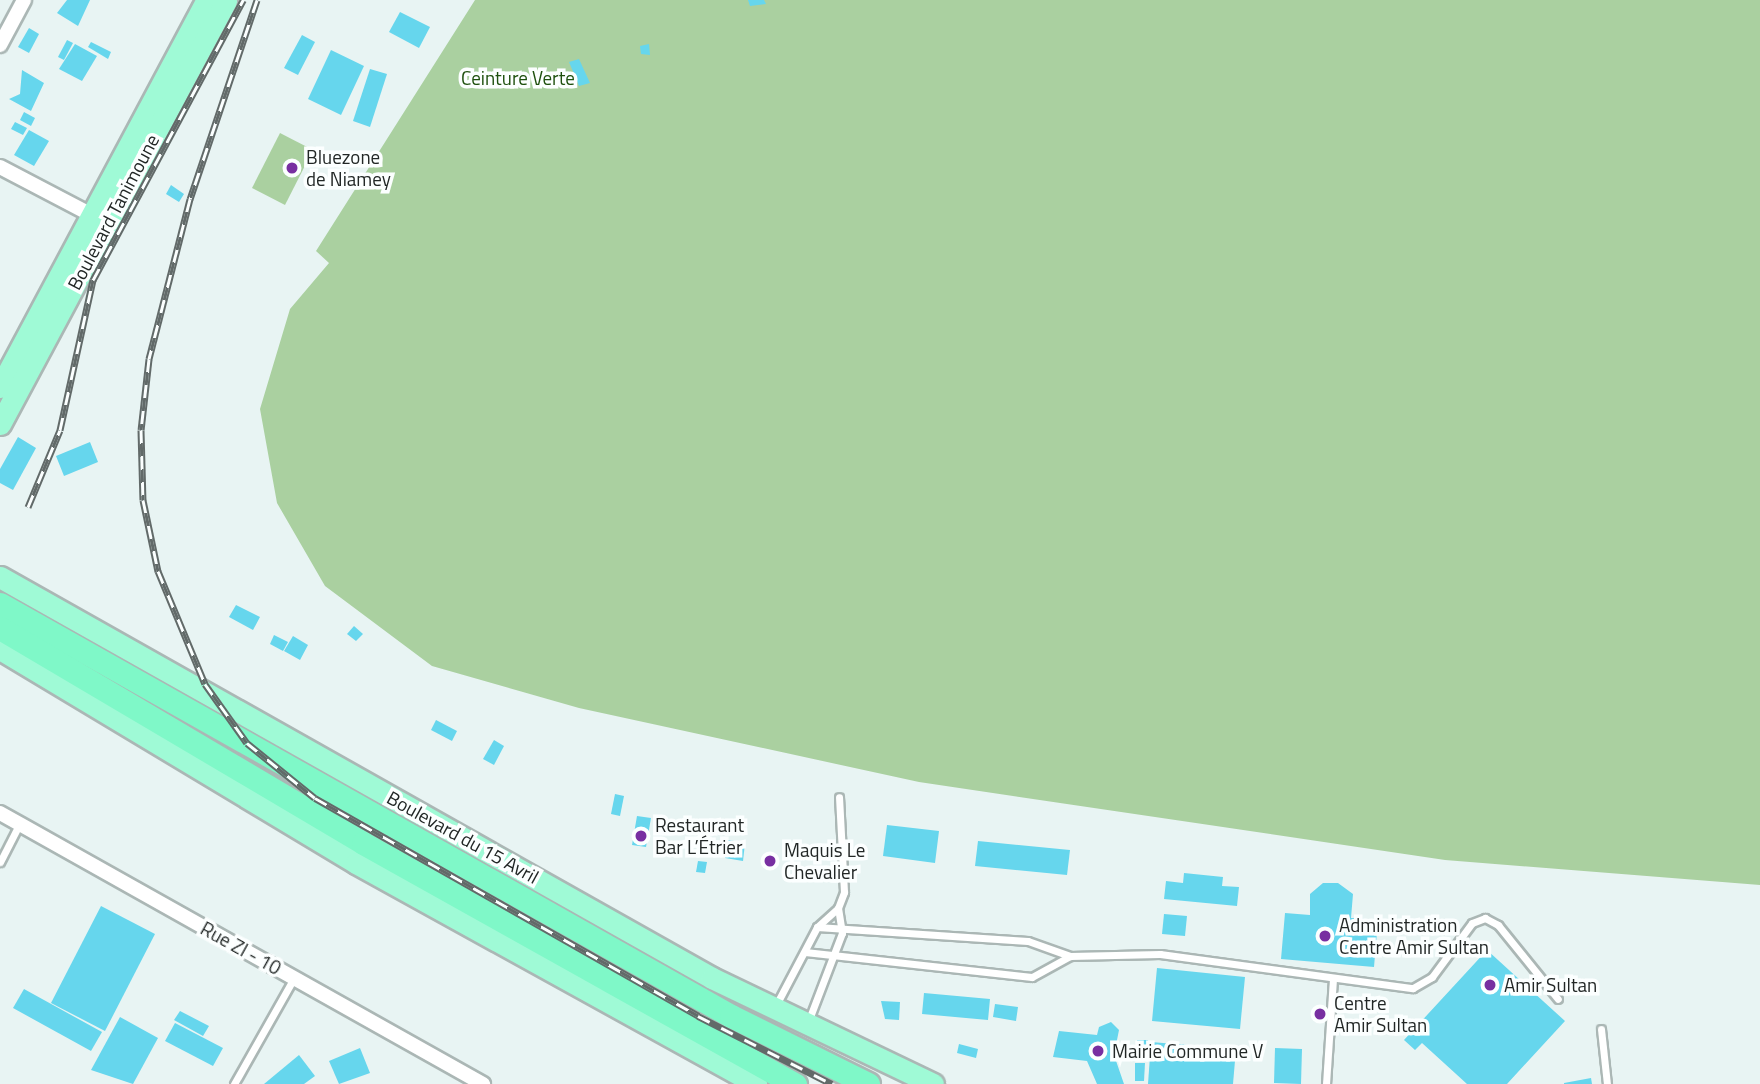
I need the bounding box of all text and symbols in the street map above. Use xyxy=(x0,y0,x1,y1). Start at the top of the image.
park label: Ceinture Verte xyxy=(461,67,575,89)
street label: Boulevard Tanimoune xyxy=(62,130,164,294)
place label: Bluezone de Niamey xyxy=(306,146,391,190)
marker: Bluezone de Niamey xyxy=(284,160,300,176)
street label: Boulevard du 15 Avril xyxy=(383,786,543,888)
place label: Restaurant Bar L’Étrier xyxy=(655,814,744,858)
marker: Restaurant Bar L’Étrier xyxy=(633,828,649,844)
place label: Maquis Le Chevalier xyxy=(784,839,865,883)
marker: Maquis Le Chevalier xyxy=(762,853,778,869)
place label: Administration Centre Amir Sultan xyxy=(1339,914,1489,958)
street label: Rue ZI - 10 xyxy=(197,917,285,979)
marker: Administration Centre Amir Sultan xyxy=(1317,928,1333,944)
place label: Amir Sultan xyxy=(1504,974,1597,996)
marker: Amir Sultan xyxy=(1482,977,1498,993)
place label: Centre Amir Sultan xyxy=(1334,992,1427,1036)
marker: Centre Amir Sultan xyxy=(1312,1006,1328,1022)
place label: Mairie Commune V xyxy=(1112,1040,1263,1062)
marker: Mairie Commune V xyxy=(1090,1043,1106,1059)

